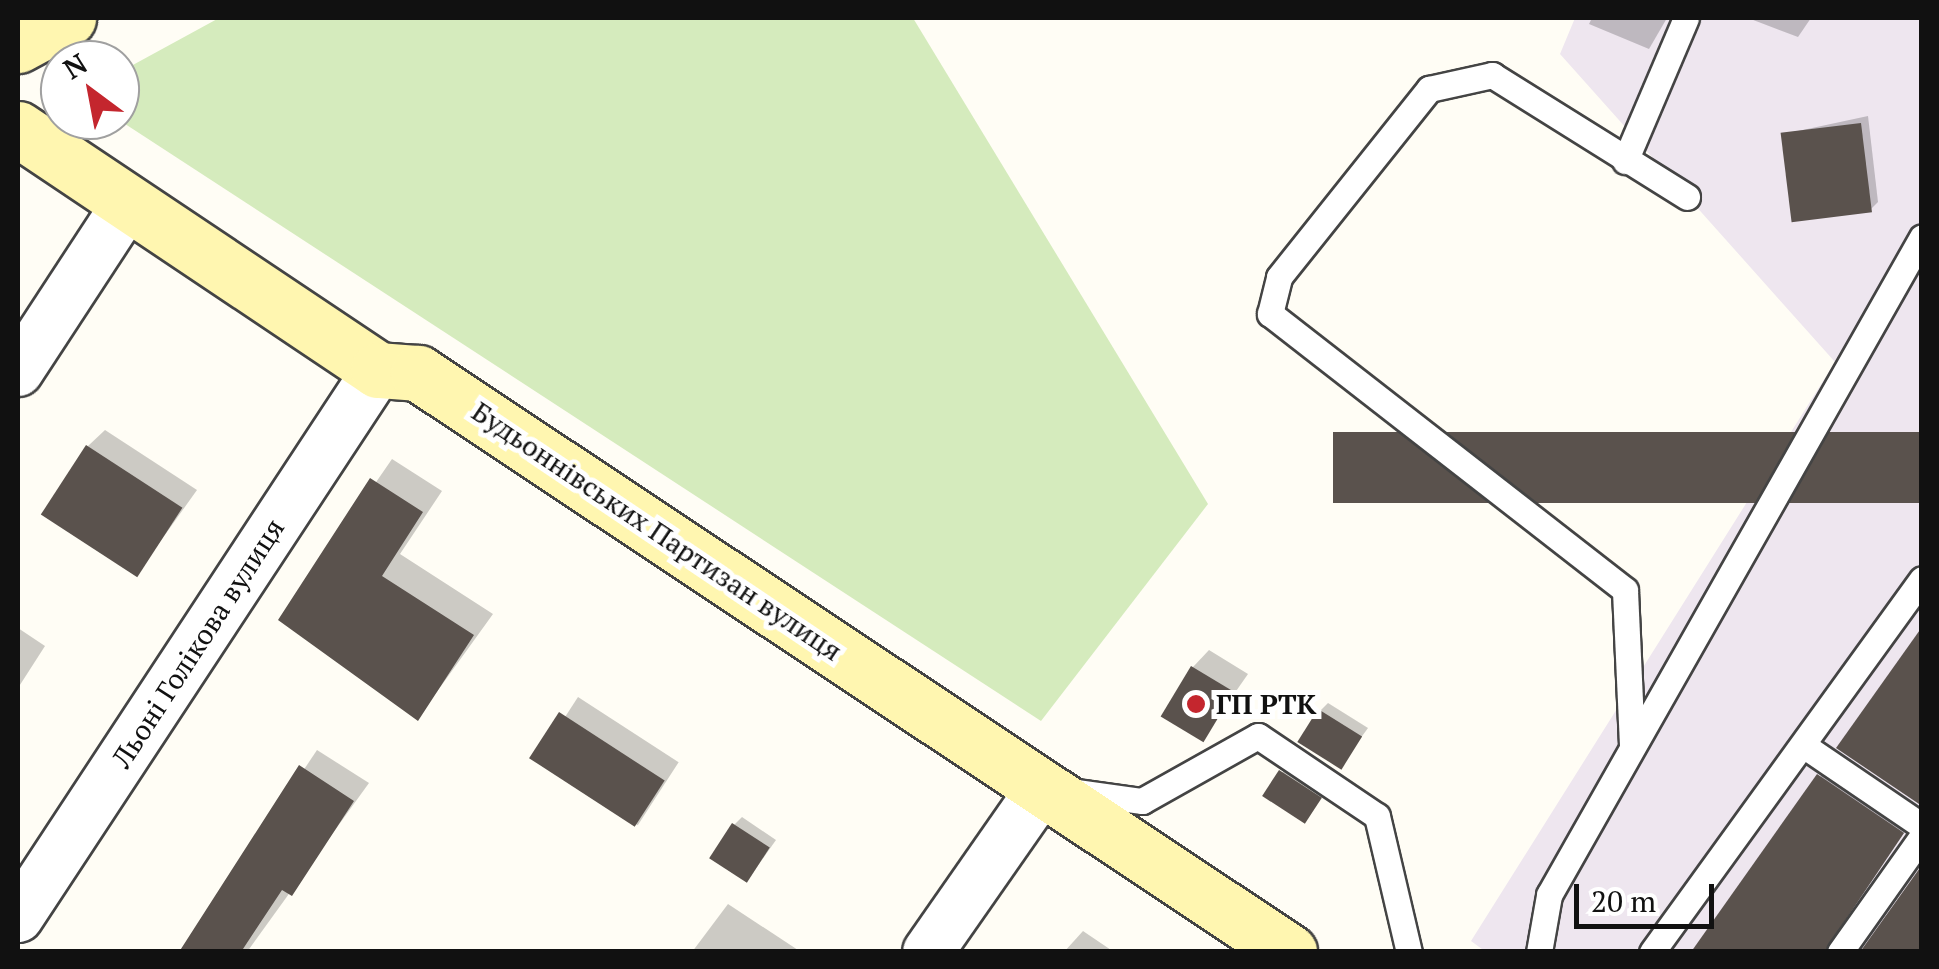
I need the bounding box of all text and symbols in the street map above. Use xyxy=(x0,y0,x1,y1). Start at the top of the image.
north arrow xyxy=(40,40,140,140)
text: N xyxy=(56,45,94,87)
street label: Будьоннівських Партизан вулиця xyxy=(466,394,848,668)
street label: Льоні Голікова вулиця xyxy=(105,512,291,774)
place label: ГП РТК xyxy=(1216,687,1316,721)
marker: ГП РТК xyxy=(1185,693,1207,715)
scale bar xyxy=(1579,864,1719,926)
text: 20 m xyxy=(1591,881,1656,921)

